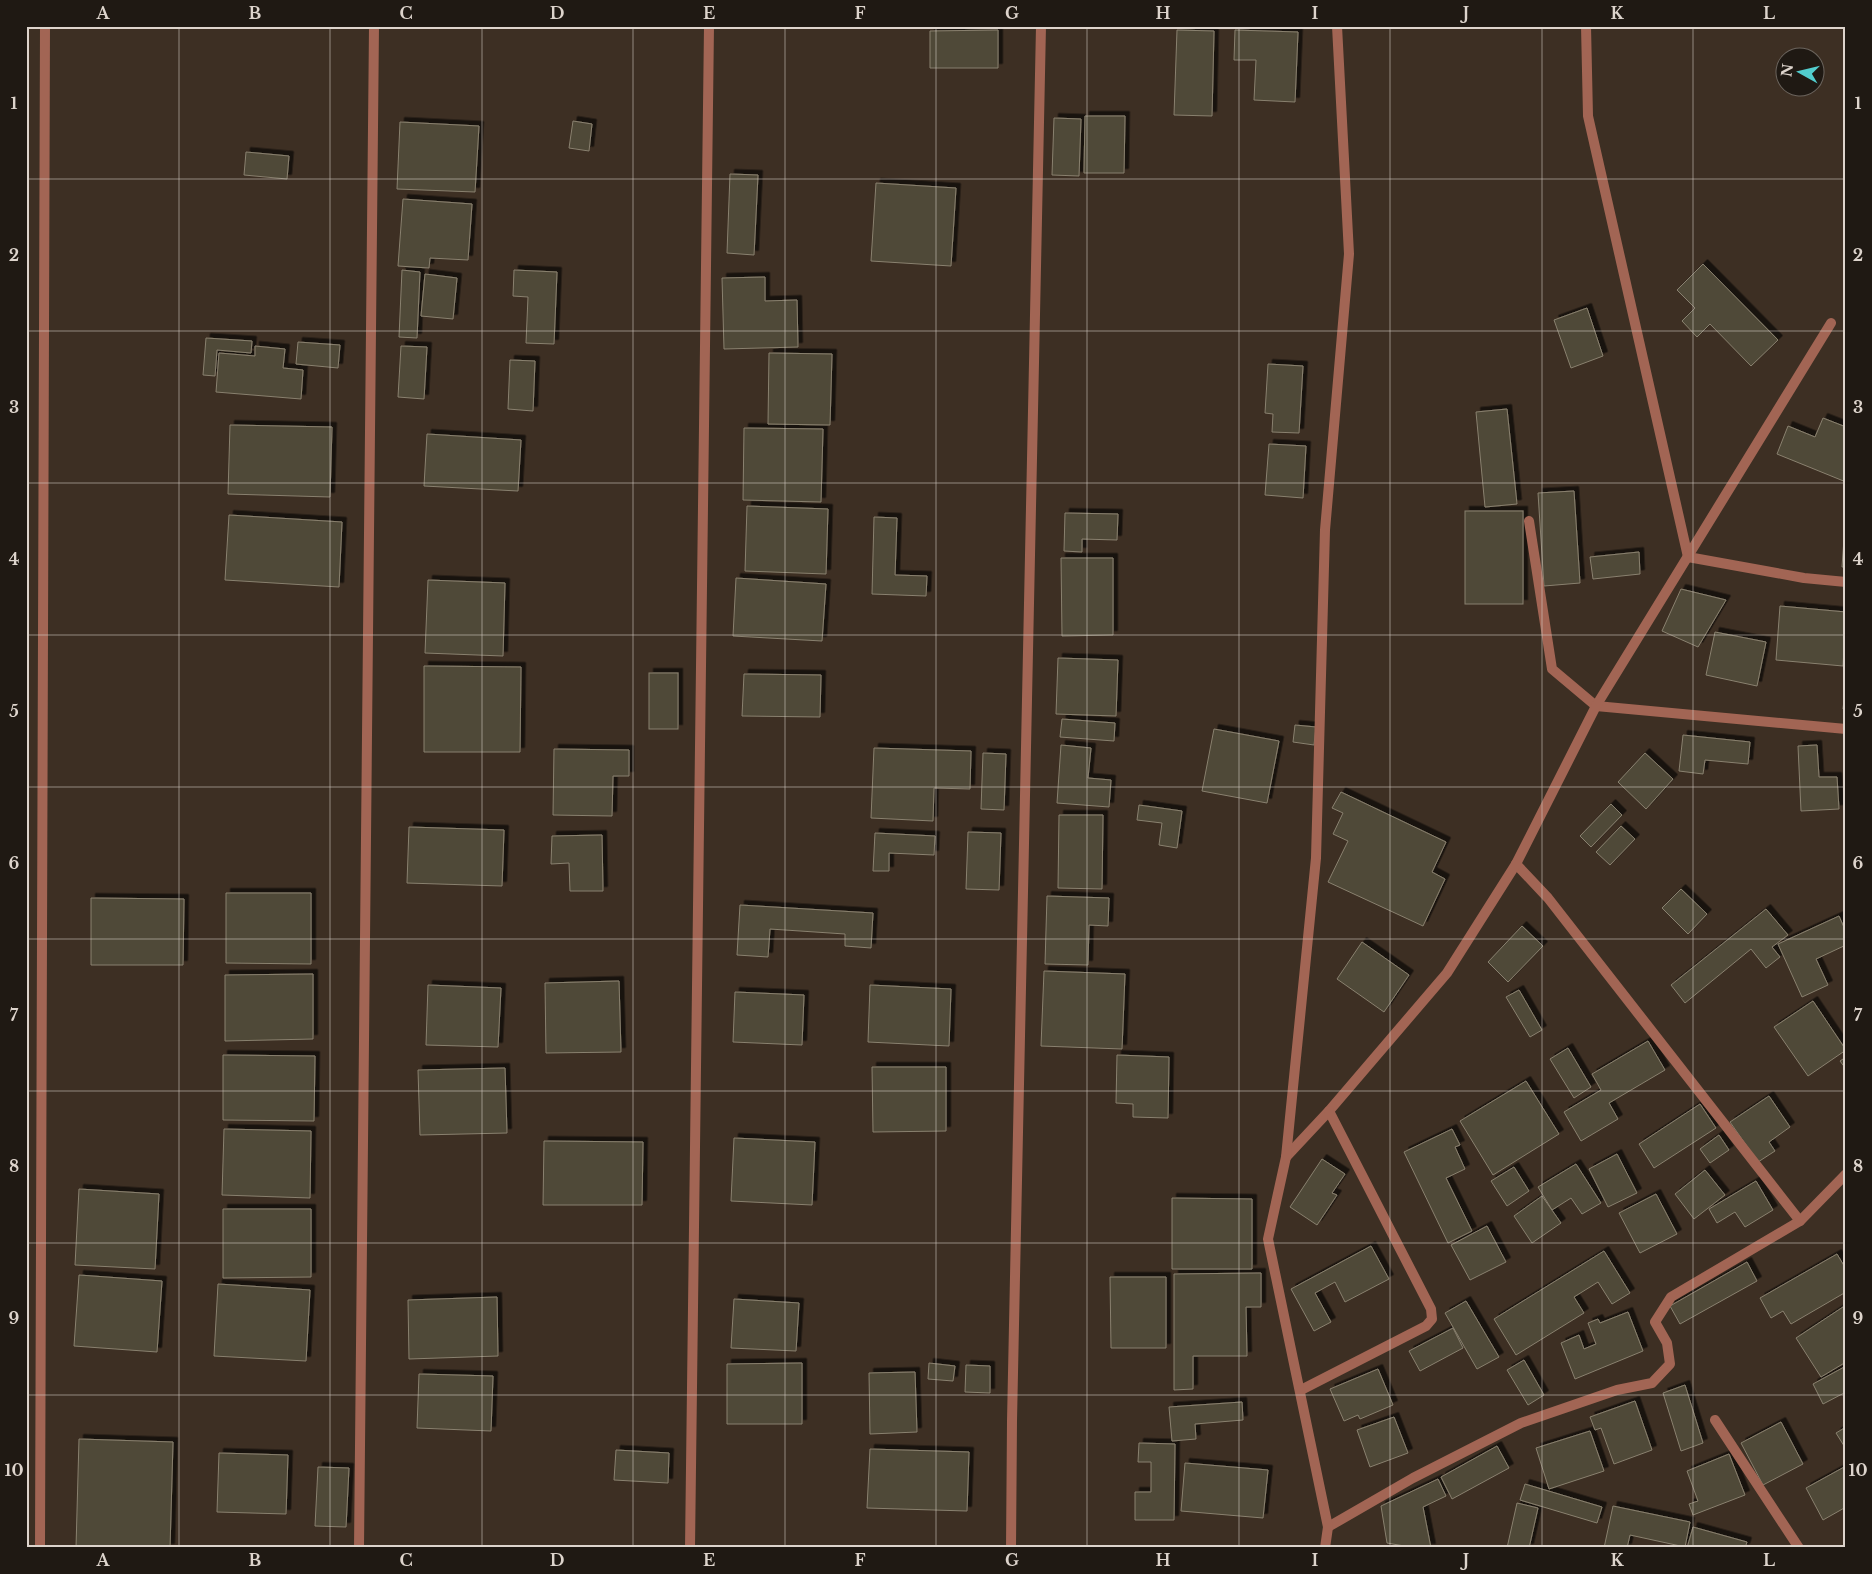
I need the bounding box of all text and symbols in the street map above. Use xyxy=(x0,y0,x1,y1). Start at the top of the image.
text: A xyxy=(96,3,111,23)
text: B xyxy=(249,3,262,23)
text: C xyxy=(399,3,413,23)
text: D xyxy=(550,3,564,23)
text: E xyxy=(703,3,715,23)
text: F xyxy=(854,3,866,23)
text: G xyxy=(1005,3,1019,23)
text: H xyxy=(1155,3,1171,23)
text: I xyxy=(1312,3,1319,23)
text: J xyxy=(1460,3,1469,23)
text: K xyxy=(1610,3,1624,23)
text: L xyxy=(1763,3,1775,23)
north arrow xyxy=(1774,48,1824,98)
text: N xyxy=(1777,62,1797,78)
text: 1 xyxy=(11,93,18,113)
text: 1 xyxy=(1855,93,1862,113)
text: 2 xyxy=(9,245,19,265)
text: 2 xyxy=(1853,245,1863,265)
text: 3 xyxy=(9,397,19,417)
text: 3 xyxy=(1853,397,1863,417)
text: 4 xyxy=(9,549,19,569)
text: 4 xyxy=(1853,549,1863,569)
text: 5 xyxy=(9,701,19,721)
text: 5 xyxy=(1853,701,1863,721)
text: 6 xyxy=(9,853,20,873)
text: 6 xyxy=(1853,853,1864,873)
text: 7 xyxy=(10,1005,19,1025)
text: 7 xyxy=(1854,1005,1863,1025)
text: 8 xyxy=(9,1156,19,1176)
text: 8 xyxy=(1853,1156,1863,1176)
text: 9 xyxy=(9,1308,20,1328)
text: 9 xyxy=(1853,1308,1864,1328)
text: 10 xyxy=(4,1460,24,1480)
text: 10 xyxy=(1848,1460,1868,1480)
text: A xyxy=(96,1550,111,1570)
text: B xyxy=(249,1550,262,1570)
text: C xyxy=(399,1550,413,1570)
text: D xyxy=(550,1550,564,1570)
text: E xyxy=(703,1550,715,1570)
text: F xyxy=(854,1550,866,1570)
text: G xyxy=(1005,1550,1019,1570)
text: H xyxy=(1155,1550,1171,1570)
text: I xyxy=(1312,1550,1319,1570)
text: J xyxy=(1460,1550,1469,1570)
text: K xyxy=(1610,1550,1624,1570)
text: L xyxy=(1763,1550,1775,1570)

